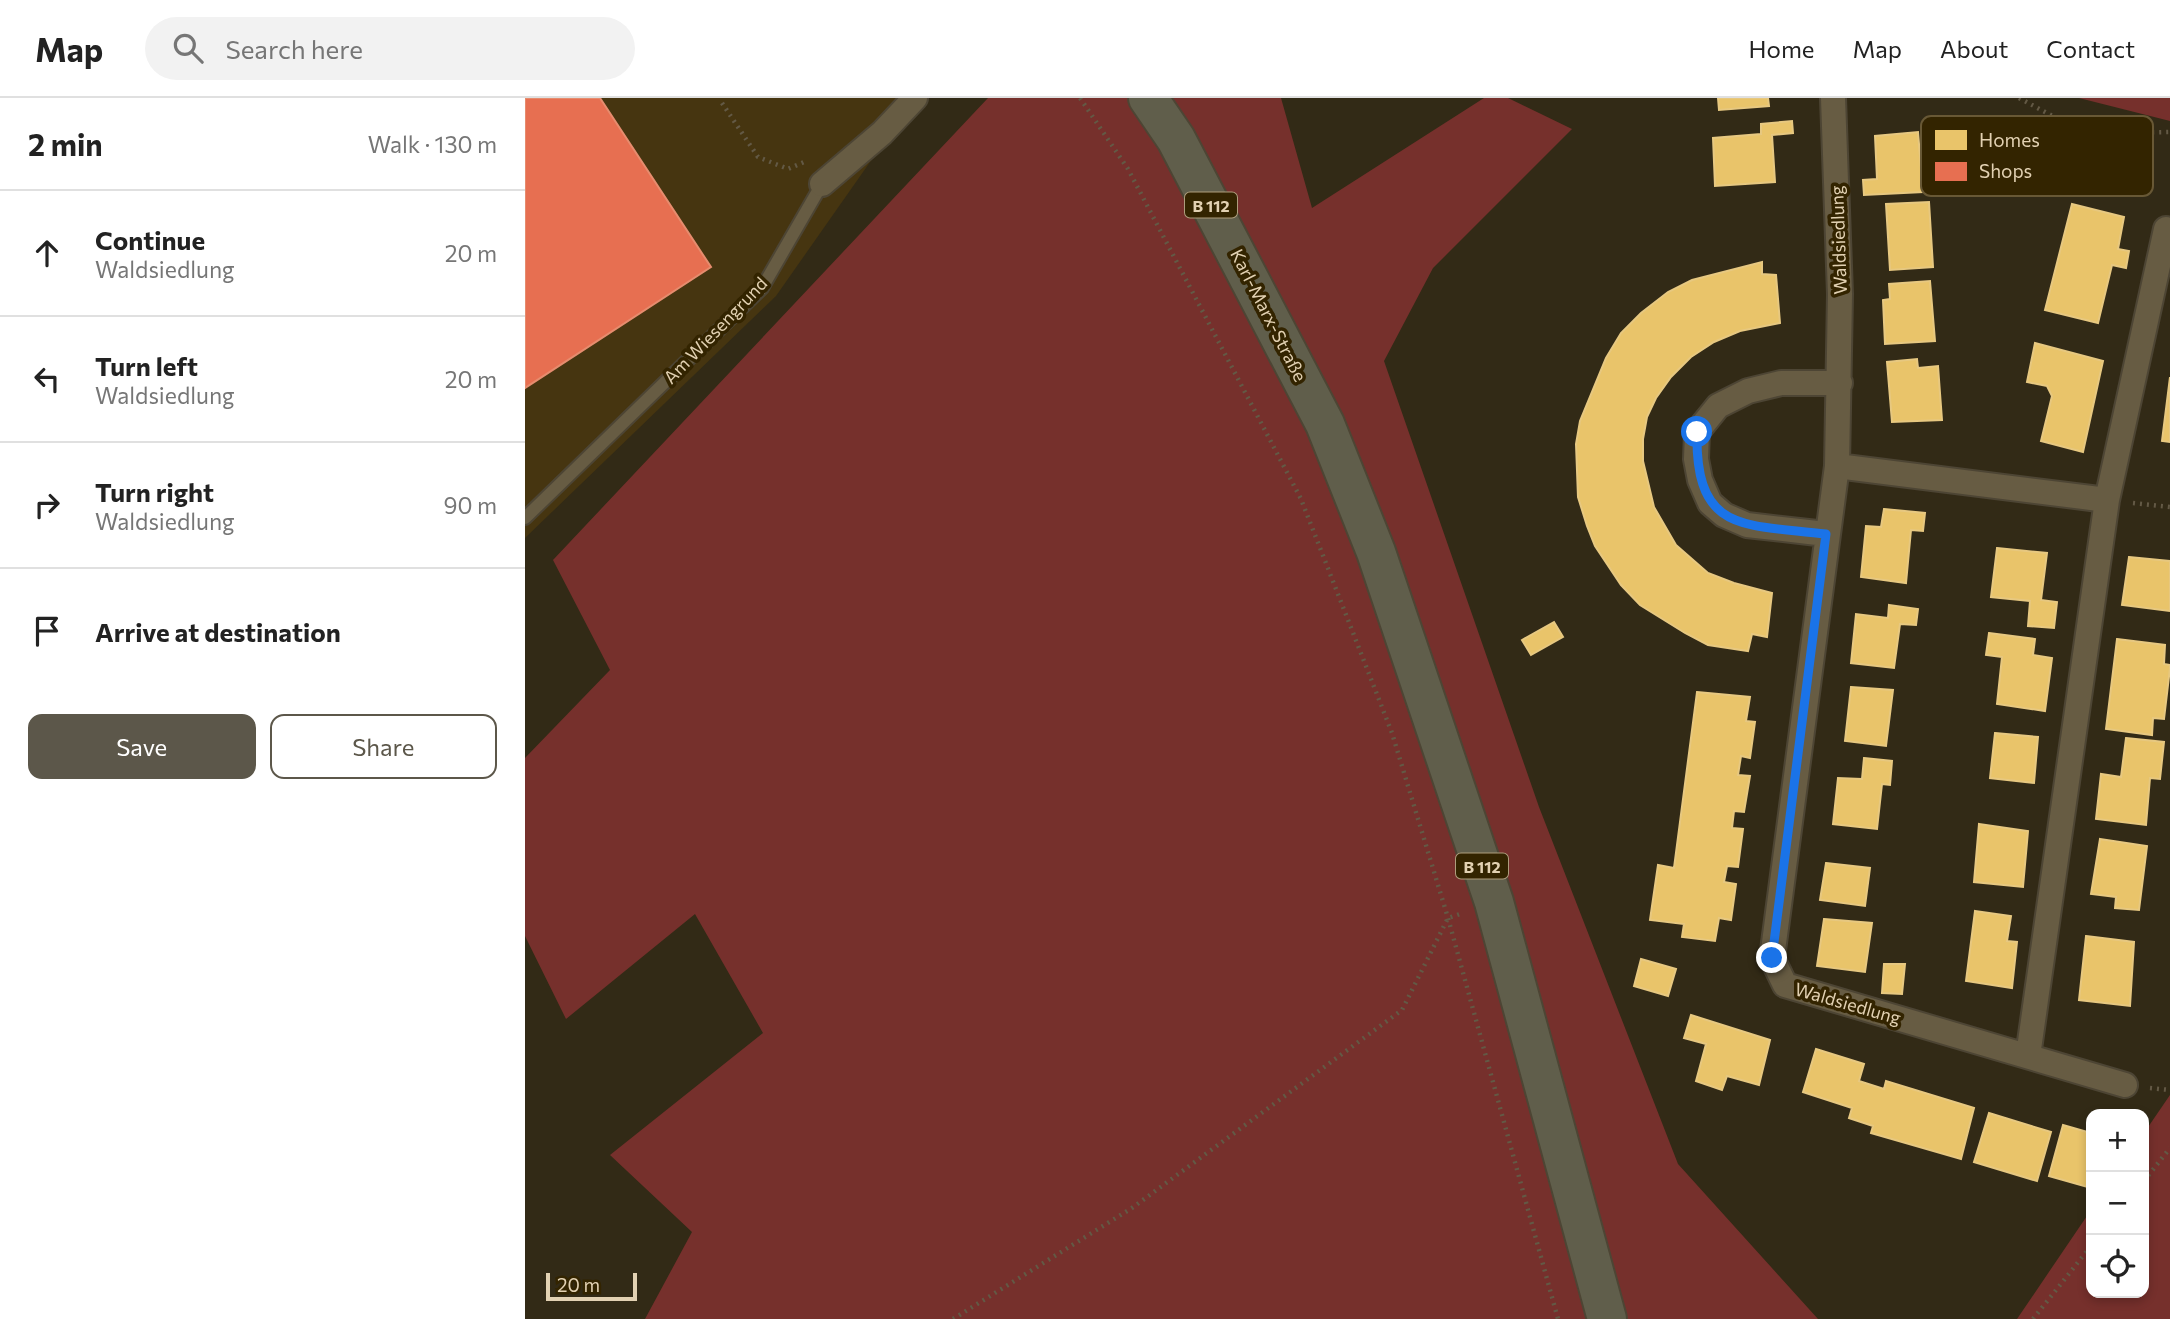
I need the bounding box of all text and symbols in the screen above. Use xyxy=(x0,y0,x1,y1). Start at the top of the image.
search box xyxy=(145,17,635,80)
text: Map xyxy=(35,28,103,69)
icon: search xyxy=(169,29,207,67)
text: Search here xyxy=(225,33,363,64)
text: Home xyxy=(1749,34,1815,63)
text: Map xyxy=(1853,34,1902,63)
text: About xyxy=(1940,34,2008,63)
text: Contact xyxy=(2046,34,2135,63)
legend xyxy=(1921,116,2153,196)
text: 2 min xyxy=(28,125,103,162)
text: Homes xyxy=(1979,128,2040,151)
text: Walk · 130 m xyxy=(368,130,497,158)
text: Shops xyxy=(1979,159,2032,182)
street label: Waldsiedlung xyxy=(1825,185,1851,295)
road number: B 112 xyxy=(1185,192,1237,218)
text: Continue xyxy=(95,224,205,255)
icon: ahead xyxy=(28,234,66,272)
text: 20 m xyxy=(445,239,497,267)
street label: Karl-Marx-Straße xyxy=(1226,245,1312,385)
text: Waldsiedlung xyxy=(95,255,235,283)
street label: Am Wiesengrund xyxy=(659,272,771,388)
text: Turn left xyxy=(95,350,198,381)
icon: left xyxy=(28,360,66,398)
text: 20 m xyxy=(445,365,497,393)
text: Waldsiedlung xyxy=(95,381,235,409)
route start xyxy=(1681,416,1712,447)
text: Turn right xyxy=(95,476,214,507)
icon: right xyxy=(28,486,66,524)
text: 90 m xyxy=(444,491,497,519)
text: Waldsiedlung xyxy=(95,507,235,535)
icon: arrive xyxy=(28,612,66,650)
text: Arrive at destination xyxy=(95,616,341,647)
button: Save xyxy=(28,714,256,779)
button: Share xyxy=(270,714,497,779)
road number: B 112 xyxy=(1456,853,1508,878)
route end xyxy=(1756,942,1787,973)
street label: Waldsiedlung xyxy=(1792,977,1904,1029)
map controls xyxy=(2086,1109,2149,1298)
button: + xyxy=(2086,1109,2149,1172)
button: − xyxy=(2086,1172,2149,1235)
button: locate xyxy=(2086,1235,2149,1298)
scale bar xyxy=(546,1270,637,1302)
text: 20 m xyxy=(557,1273,600,1296)

